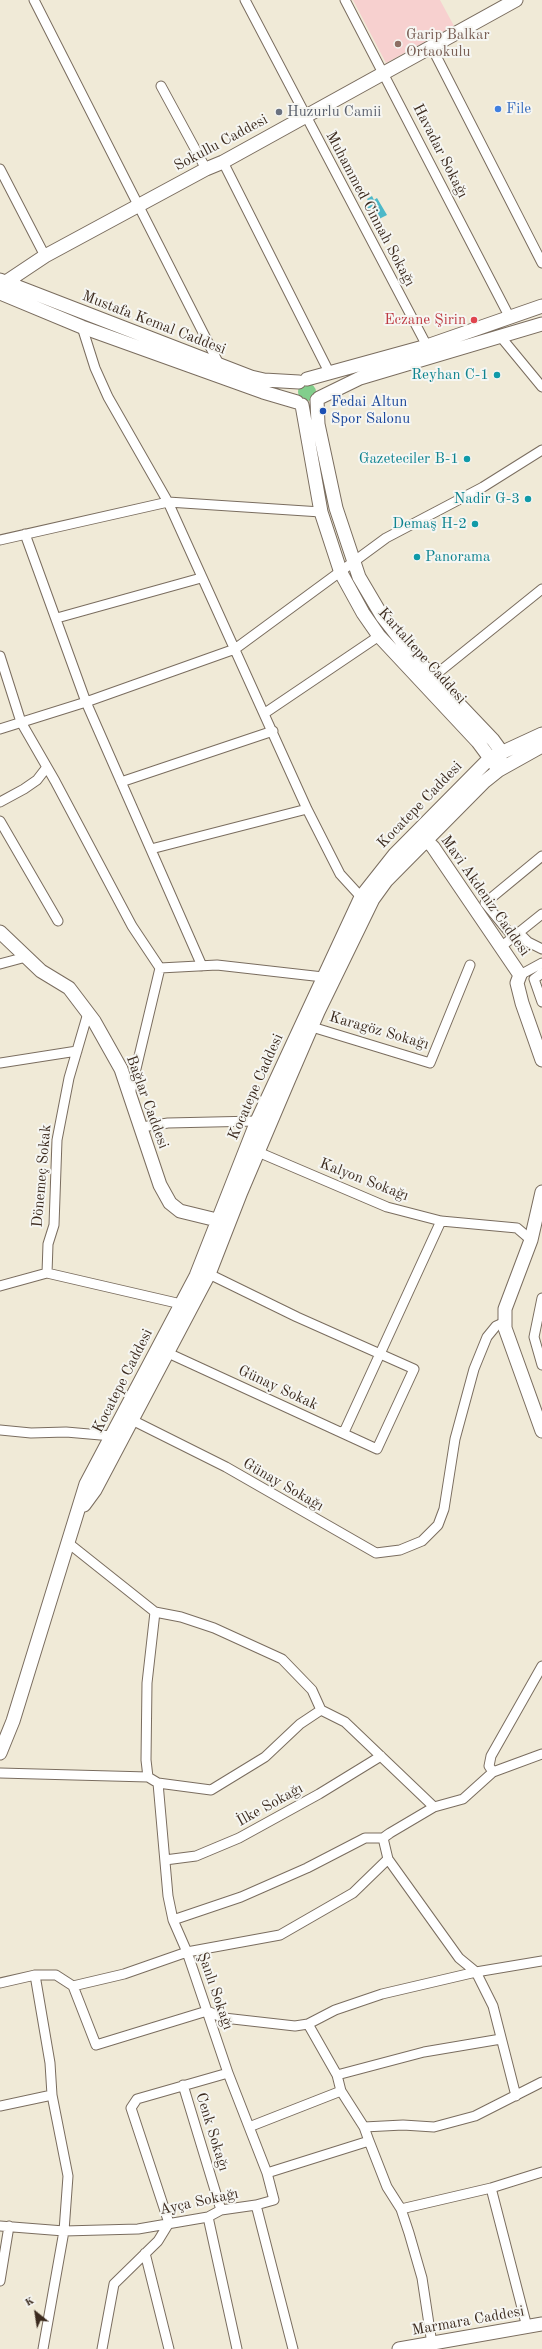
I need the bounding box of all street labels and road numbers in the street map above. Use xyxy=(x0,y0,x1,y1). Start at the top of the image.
street label: Havadar Sokağı xyxy=(409,101,471,201)
street label: Sokullu Caddesi xyxy=(171,111,271,175)
street label: Muhammed Cinnah Sokağı xyxy=(321,128,419,290)
street label: Mustafa Kemal Caddesi xyxy=(79,287,229,359)
street label: Kartaltepe Caddesi xyxy=(374,604,470,708)
street label: Kocatepe Caddesi xyxy=(374,758,466,852)
street label: Mavi Akdeniz Caddesi xyxy=(437,832,533,960)
street label: Karagöz Sokağı xyxy=(327,1008,431,1054)
street label: Kocatepe Caddesi xyxy=(225,1031,287,1143)
street label: Bağlar Caddesi xyxy=(122,1053,172,1151)
street label: Dönemeç Sokak xyxy=(29,1124,55,1228)
street label: Kalyon Sokağı xyxy=(317,1155,411,1205)
street label: Kocatepe Caddesi xyxy=(89,1326,157,1436)
street label: Günay Sokak xyxy=(235,1362,321,1414)
street label: Günay Sokağı xyxy=(239,1455,327,1515)
street label: İlke Sokağı xyxy=(234,1779,306,1831)
street label: Şanlı Sokağı xyxy=(193,1950,237,2032)
street label: Cenk Sokağı xyxy=(192,2091,232,2173)
street label: Ayça Sokağı xyxy=(158,2185,240,2219)
street label: Marmara Caddesi xyxy=(410,2302,526,2340)

